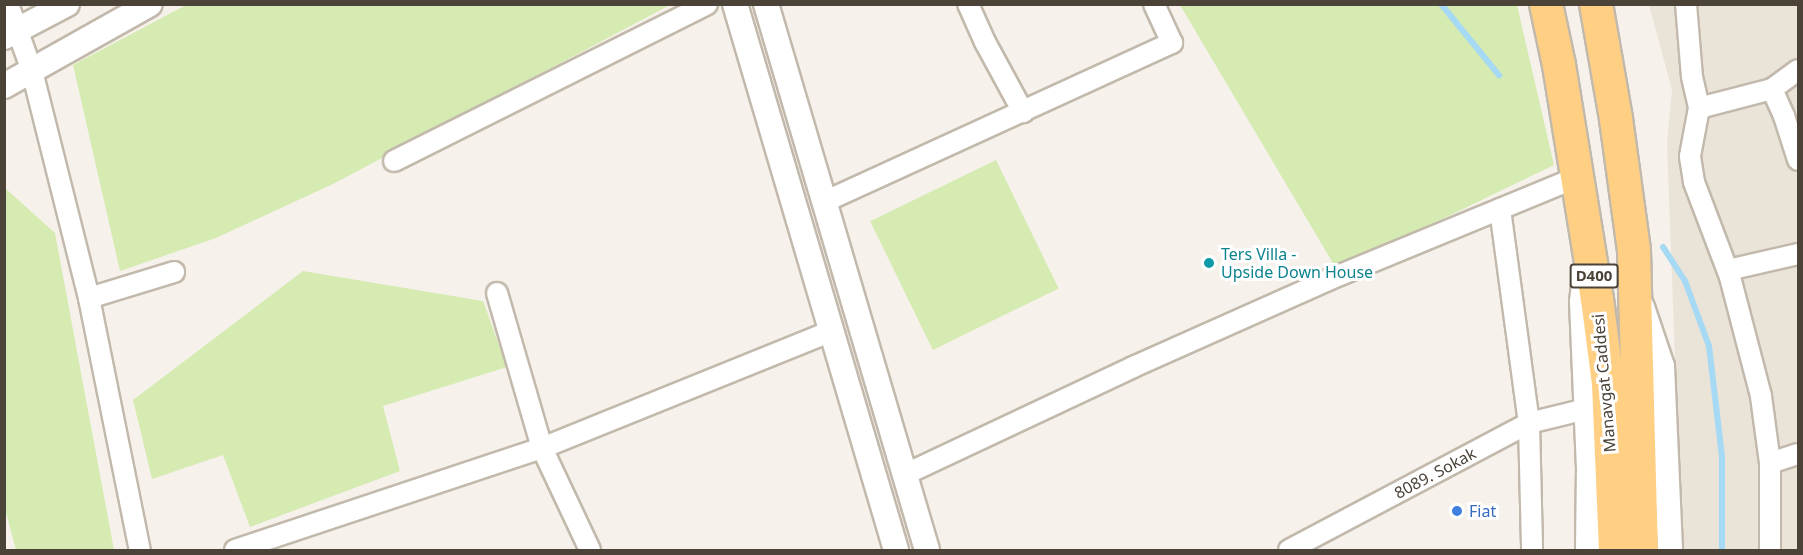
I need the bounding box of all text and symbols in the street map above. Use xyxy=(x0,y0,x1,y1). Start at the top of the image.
place label: Ters Villa - Upside Down House xyxy=(1221,244,1373,282)
marker: Ters Villa - Upside Down House xyxy=(1202,256,1216,270)
road number: D400 xyxy=(1568,264,1620,288)
street label: Manavgat Caddesi xyxy=(1588,313,1620,453)
street label: 8089. Sokak xyxy=(1391,443,1479,503)
place label: Fiat xyxy=(1469,501,1496,521)
marker: Fiat xyxy=(1450,504,1464,518)

